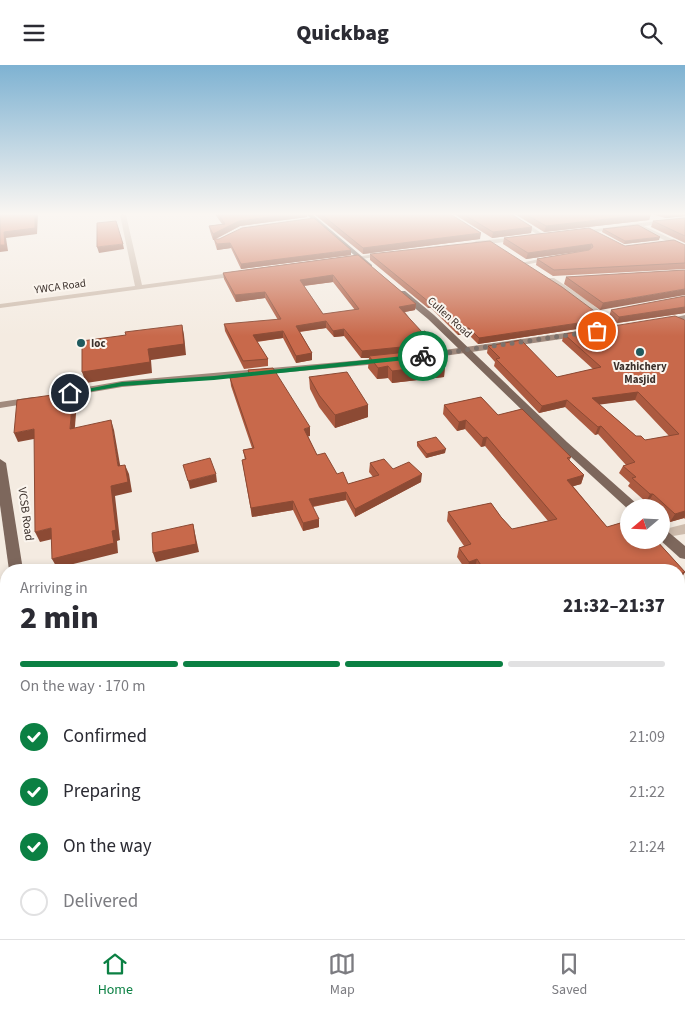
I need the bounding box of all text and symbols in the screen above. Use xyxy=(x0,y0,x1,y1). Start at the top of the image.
text: Quickbag xyxy=(296,17,389,49)
icon: menu xyxy=(20,19,48,47)
icon: search xyxy=(637,19,665,47)
street label: YWCA Road xyxy=(32,275,87,298)
street label: Cullen Road xyxy=(424,293,475,341)
pin xyxy=(576,310,618,352)
icon: bag xyxy=(583,317,611,345)
courier xyxy=(398,331,448,381)
place label: Ioc xyxy=(91,336,106,351)
marker: Ioc xyxy=(75,337,87,349)
icon: bike xyxy=(409,342,437,370)
marker: Vazhichery Masjid xyxy=(634,346,646,358)
place label: Vazhichery Masjid xyxy=(612,359,667,387)
pin xyxy=(49,372,91,414)
icon: home xyxy=(56,379,84,407)
street label: VCSB Road xyxy=(13,486,38,542)
north arrow xyxy=(620,499,670,549)
map controls xyxy=(620,499,670,549)
text: Arriving in xyxy=(20,577,88,599)
text: 21:32–21:37 xyxy=(563,593,665,620)
text: 2 min xyxy=(20,595,99,641)
text: On the way · 170 m xyxy=(20,675,145,697)
icon: check xyxy=(20,723,48,751)
text: Confirmed xyxy=(63,723,147,750)
text: 21:09 xyxy=(629,726,665,748)
icon: check xyxy=(20,778,48,806)
text: Preparing xyxy=(63,778,141,805)
text: 21:22 xyxy=(629,781,665,803)
icon: check xyxy=(20,833,48,861)
text: On the way xyxy=(63,833,152,860)
text: 21:24 xyxy=(629,836,665,858)
text: Delivered xyxy=(63,888,138,915)
tab: Home xyxy=(98,950,133,1000)
tab: Map xyxy=(328,950,356,1000)
tab: Saved xyxy=(552,950,587,1000)

